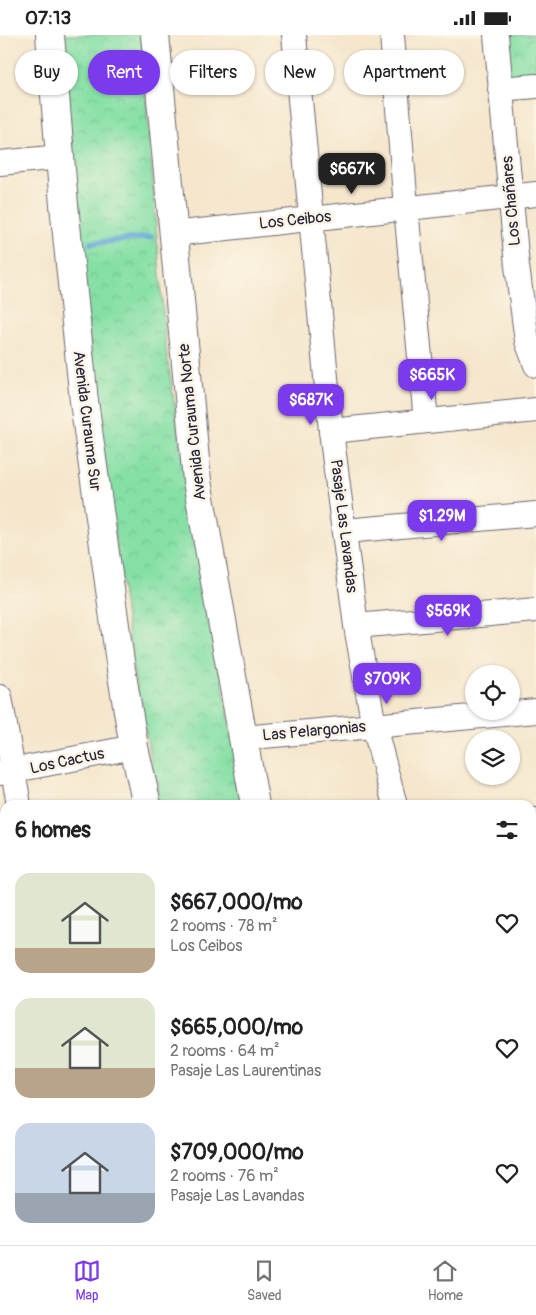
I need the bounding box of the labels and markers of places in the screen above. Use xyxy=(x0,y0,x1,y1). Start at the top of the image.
pin: $667K xyxy=(317,153,387,195)
pin: $665K xyxy=(397,359,467,401)
pin: $687K xyxy=(276,383,346,426)
pin: $1.29M xyxy=(401,499,483,542)
pin: $569K xyxy=(413,595,483,637)
pin: $709K xyxy=(352,663,422,705)

